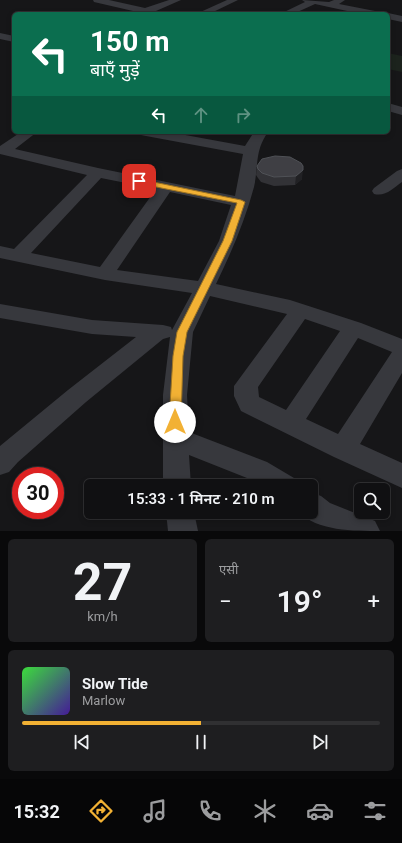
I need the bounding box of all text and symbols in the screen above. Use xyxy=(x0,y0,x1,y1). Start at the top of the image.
text: 150 m xyxy=(90,25,169,58)
icon: left xyxy=(24,28,76,80)
text: बाएँ मुड़ें xyxy=(90,59,140,80)
icon: left xyxy=(148,104,170,126)
icon: ahead xyxy=(190,104,212,126)
icon: right xyxy=(232,104,254,126)
pin xyxy=(122,164,156,198)
icon: arrive xyxy=(128,170,150,192)
position arrow xyxy=(154,401,196,443)
speed limit sign: 30 xyxy=(12,467,64,519)
map controls xyxy=(354,483,390,519)
button: search xyxy=(354,483,390,519)
text: 15:33 · 1 मिनट · 210 m xyxy=(127,490,275,508)
text: 27 xyxy=(73,552,132,613)
text: एसी xyxy=(219,562,238,577)
text: 19° xyxy=(277,584,322,619)
text: − xyxy=(219,589,232,614)
text: + xyxy=(368,589,380,614)
text: km/h xyxy=(87,609,118,624)
text: Slow Tide xyxy=(82,675,148,693)
text: Marlow xyxy=(82,693,125,708)
icon: previous xyxy=(71,731,93,753)
icon: pause xyxy=(190,731,212,753)
icon: next xyxy=(309,731,331,753)
icon: directions xyxy=(87,797,115,825)
icon: music xyxy=(141,797,169,825)
icon: phone xyxy=(196,797,224,825)
icon: climate xyxy=(251,797,279,825)
icon: car xyxy=(306,797,334,825)
icon: filters xyxy=(361,797,389,825)
text: 15:32 xyxy=(13,801,60,822)

